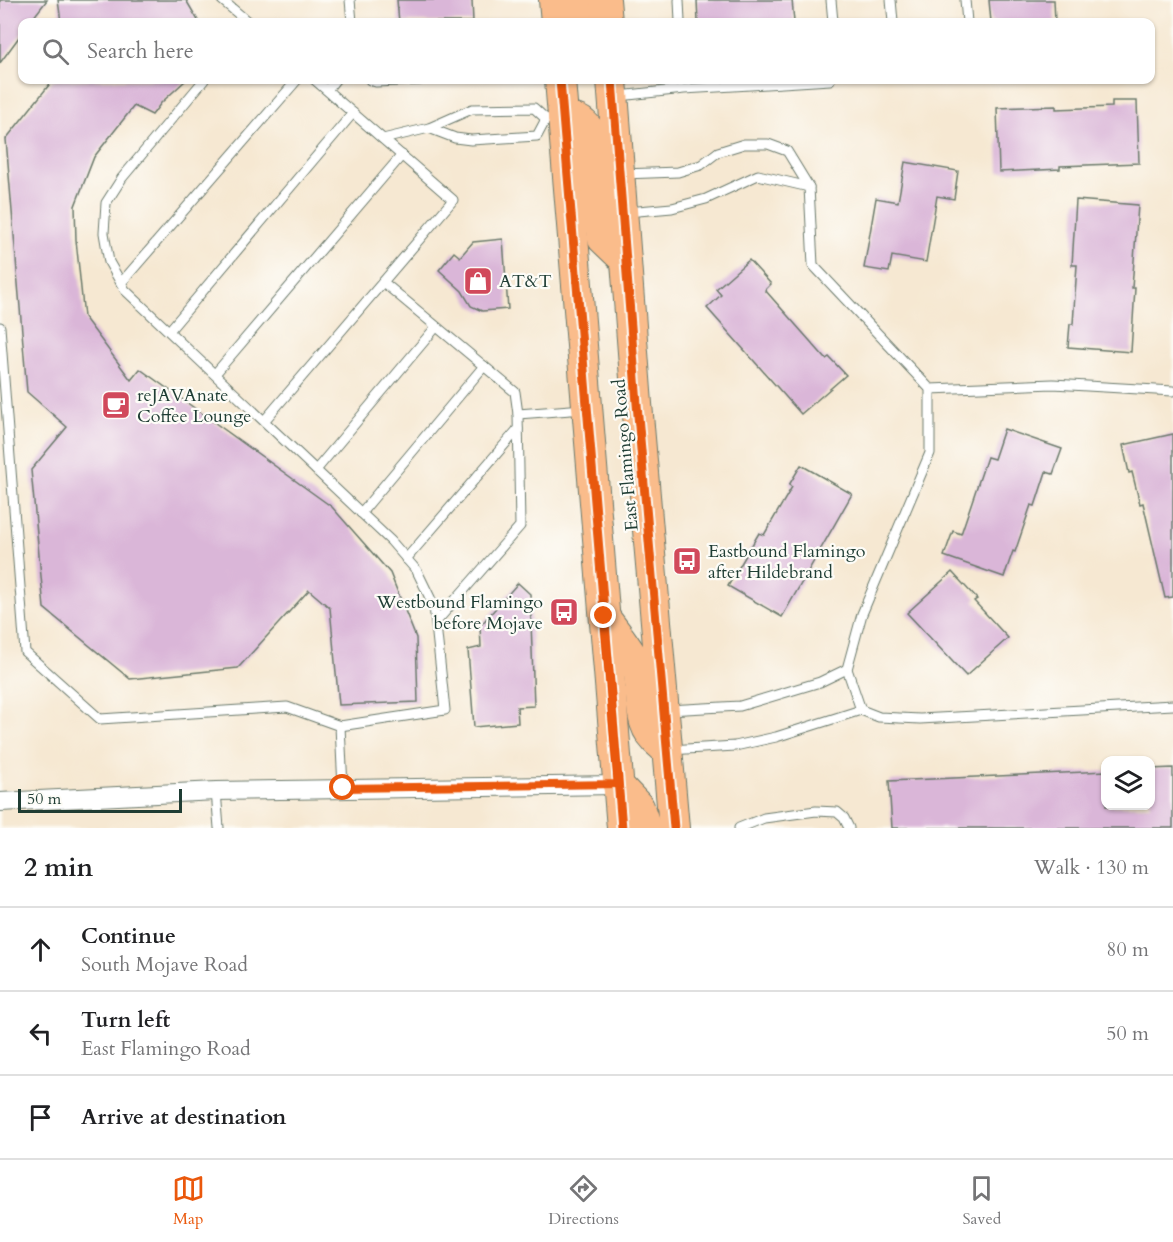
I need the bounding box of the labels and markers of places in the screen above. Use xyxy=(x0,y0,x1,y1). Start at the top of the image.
shop icon: AT&T xyxy=(462,265,494,297)
place label: AT&T xyxy=(499,269,552,294)
place label: reJAVAnate Coffee Lounge xyxy=(137,383,251,429)
cafe icon: reJAVAnate Coffee Lounge xyxy=(100,389,132,421)
place label: Eastbound Flamingo after Hildebrand xyxy=(708,539,866,585)
bus stop icon: Eastbound Flamingo after Hildebrand xyxy=(671,545,703,577)
place label: Westbound Flamingo before Mojave xyxy=(375,590,543,636)
bus stop icon: Westbound Flamingo before Mojave xyxy=(548,596,580,628)

